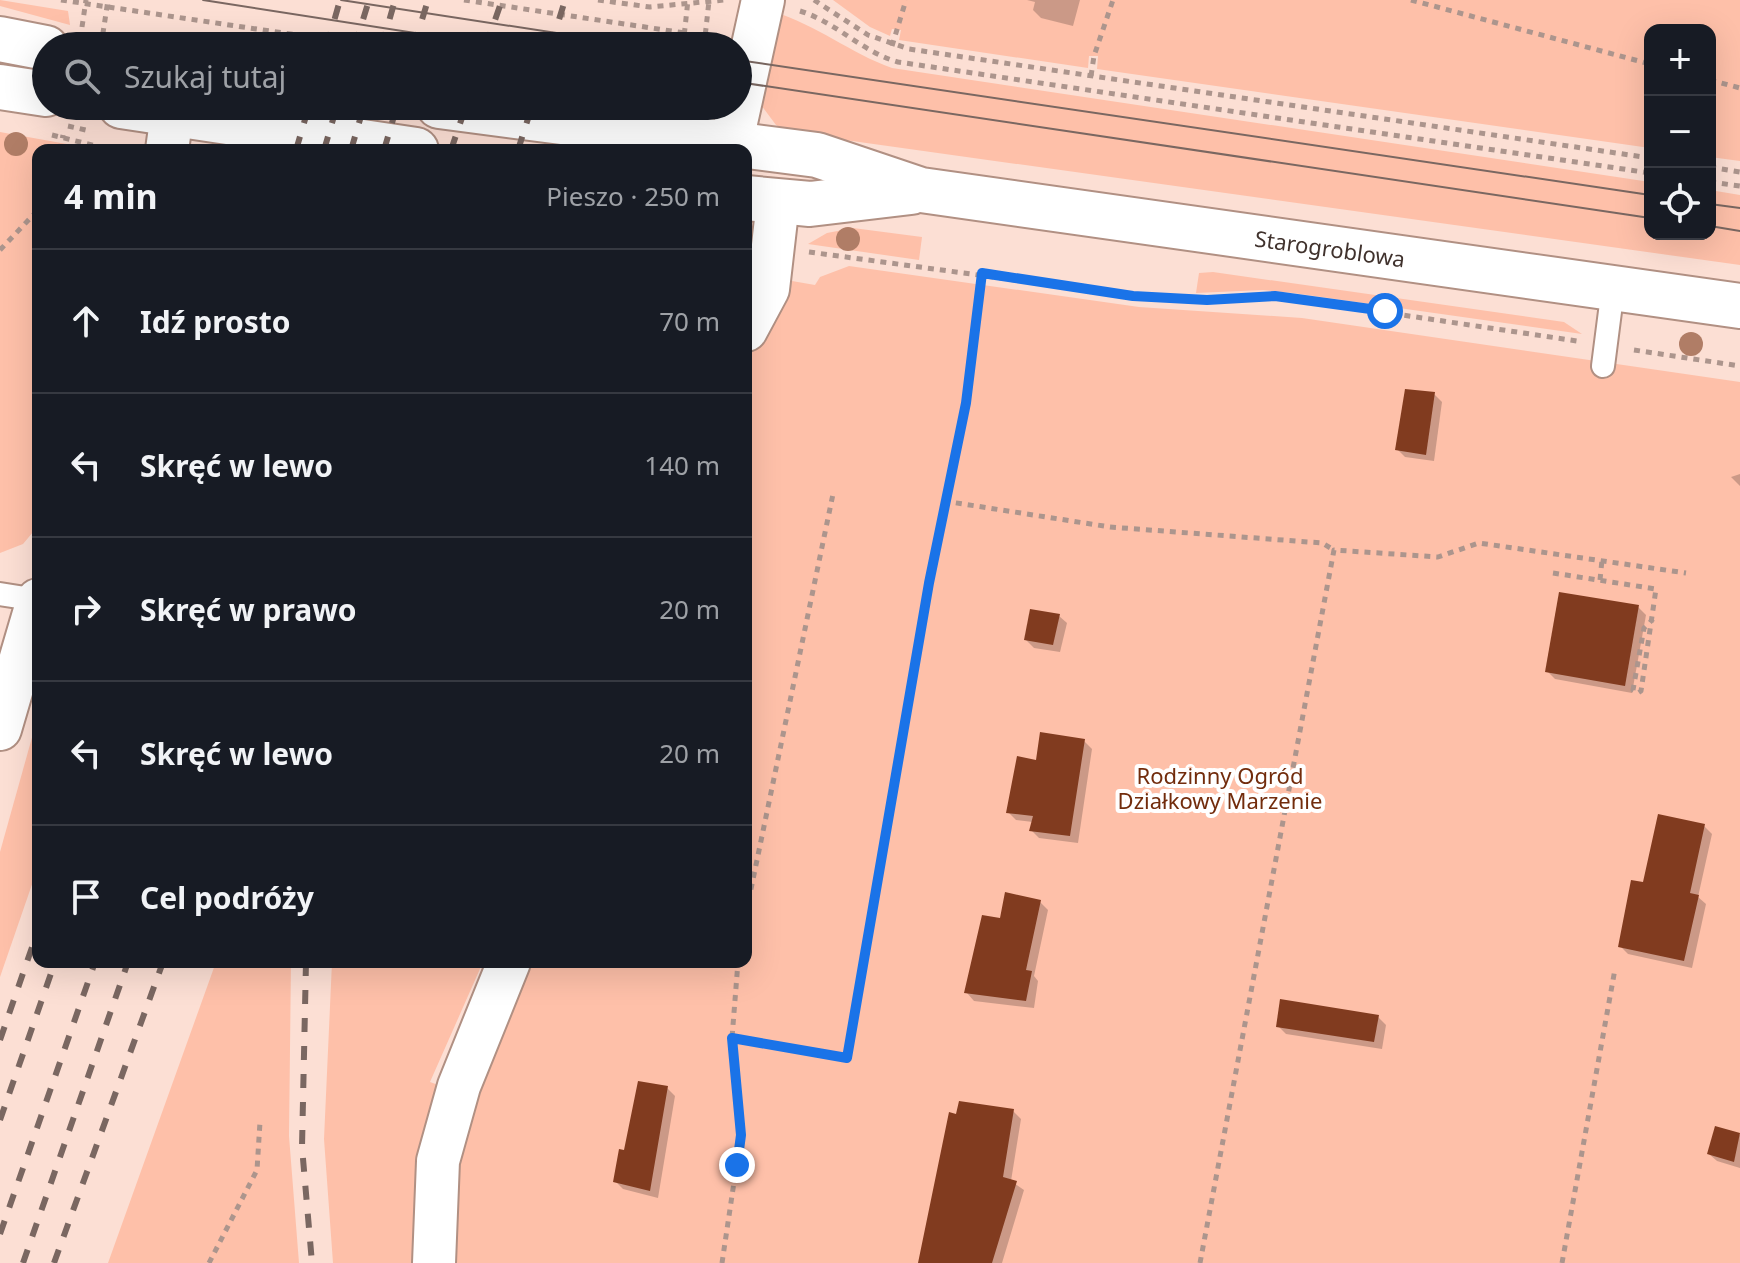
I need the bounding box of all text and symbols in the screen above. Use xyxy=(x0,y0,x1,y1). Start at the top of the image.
map controls xyxy=(1644,24,1716,240)
button: + xyxy=(1644,24,1716,96)
search box xyxy=(32,32,752,120)
icon: search xyxy=(60,54,104,98)
text: Szukaj tutaj xyxy=(124,56,286,97)
button: − xyxy=(1644,96,1716,168)
button: locate xyxy=(1644,168,1716,240)
text: 4 min xyxy=(64,173,158,219)
text: Pieszo · 250 m xyxy=(546,178,720,214)
street label: Starogroblowa xyxy=(1253,222,1407,273)
route start xyxy=(1367,293,1403,329)
icon: ahead xyxy=(64,299,108,343)
text: Idź prosto xyxy=(140,301,291,342)
text: 70 m xyxy=(659,303,720,339)
icon: left xyxy=(64,443,108,487)
text: Skręć w lewo xyxy=(140,445,333,486)
text: 140 m xyxy=(644,447,720,483)
icon: right xyxy=(64,587,108,631)
text: Skręć w prawo xyxy=(140,589,357,630)
text: 20 m xyxy=(659,591,720,627)
icon: left xyxy=(64,731,108,775)
text: Skręć w lewo xyxy=(140,733,333,774)
text: 20 m xyxy=(659,735,720,771)
park label: Rodzinny Ogród Działkowy Marzenie xyxy=(1118,760,1322,815)
icon: arrive xyxy=(64,875,108,919)
text: Cel podróży xyxy=(140,877,314,918)
route end xyxy=(719,1147,755,1183)

